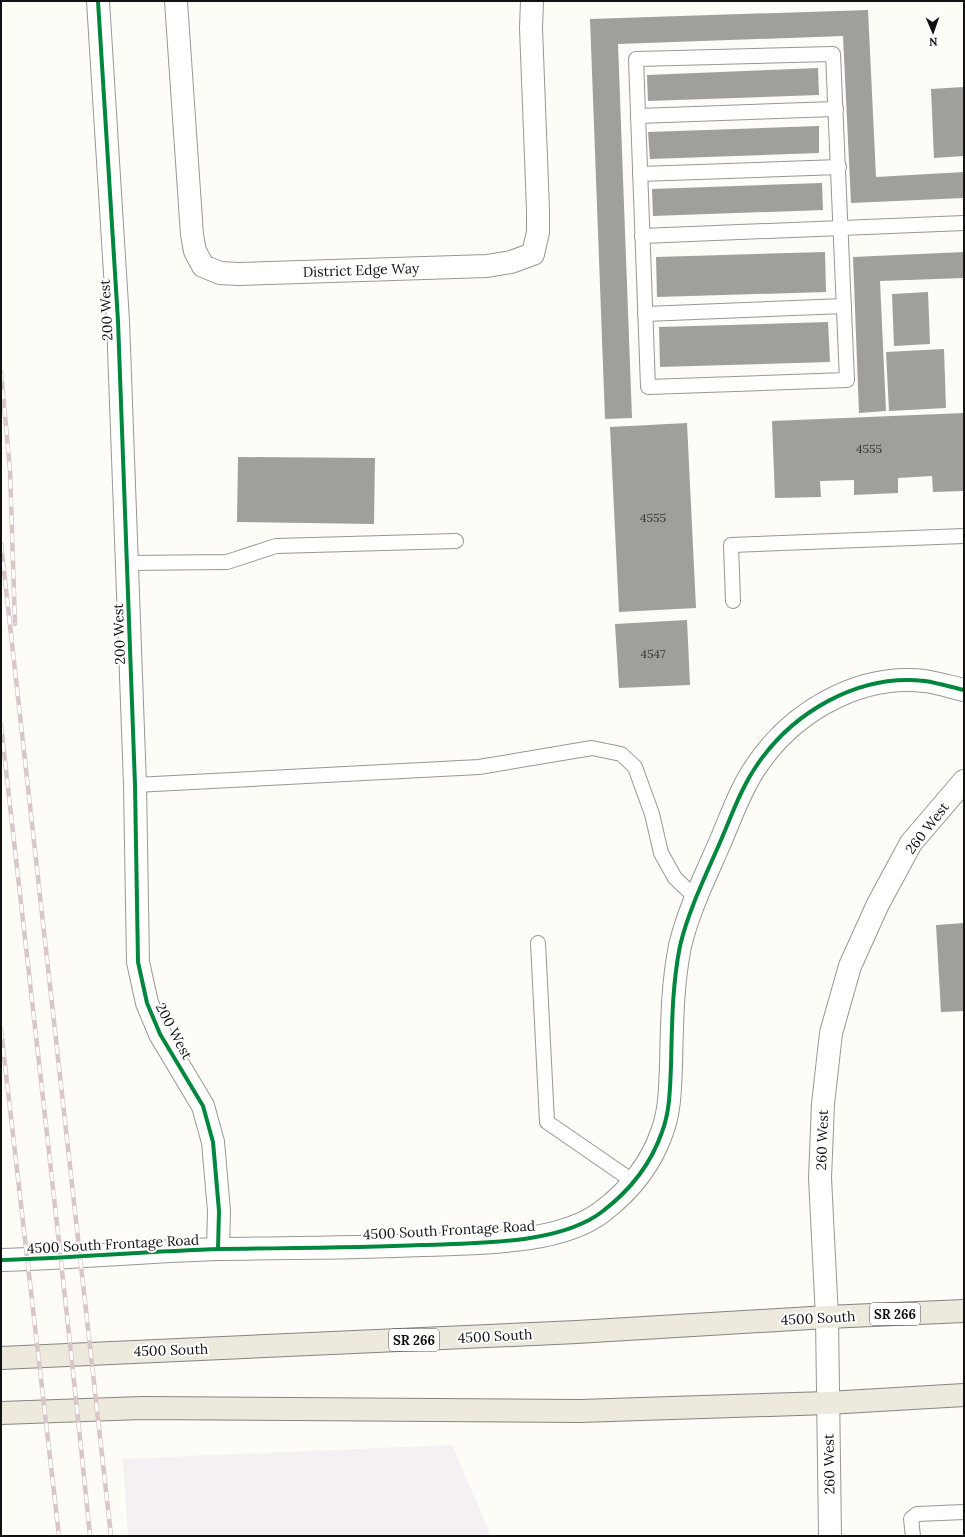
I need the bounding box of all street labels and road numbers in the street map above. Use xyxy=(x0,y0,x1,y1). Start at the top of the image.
street label: District Edge Way xyxy=(302,259,420,281)
street label: 200 West xyxy=(95,278,117,341)
street label: 200 West xyxy=(109,602,129,665)
street label: 260 West xyxy=(901,798,953,858)
street label: 200 West xyxy=(152,1000,197,1063)
street label: 260 West xyxy=(812,1109,832,1171)
street label: 4500 South Frontage Road xyxy=(362,1217,536,1243)
street label: 4500 South Frontage Road xyxy=(26,1231,200,1257)
road number: SR 266 xyxy=(870,1303,920,1325)
street label: 4500 South xyxy=(780,1307,856,1329)
street label: 4500 South xyxy=(457,1325,533,1347)
road number: SR 266 xyxy=(389,1329,439,1351)
street label: 4500 South xyxy=(133,1340,209,1360)
street label: 260 West xyxy=(819,1433,839,1495)

